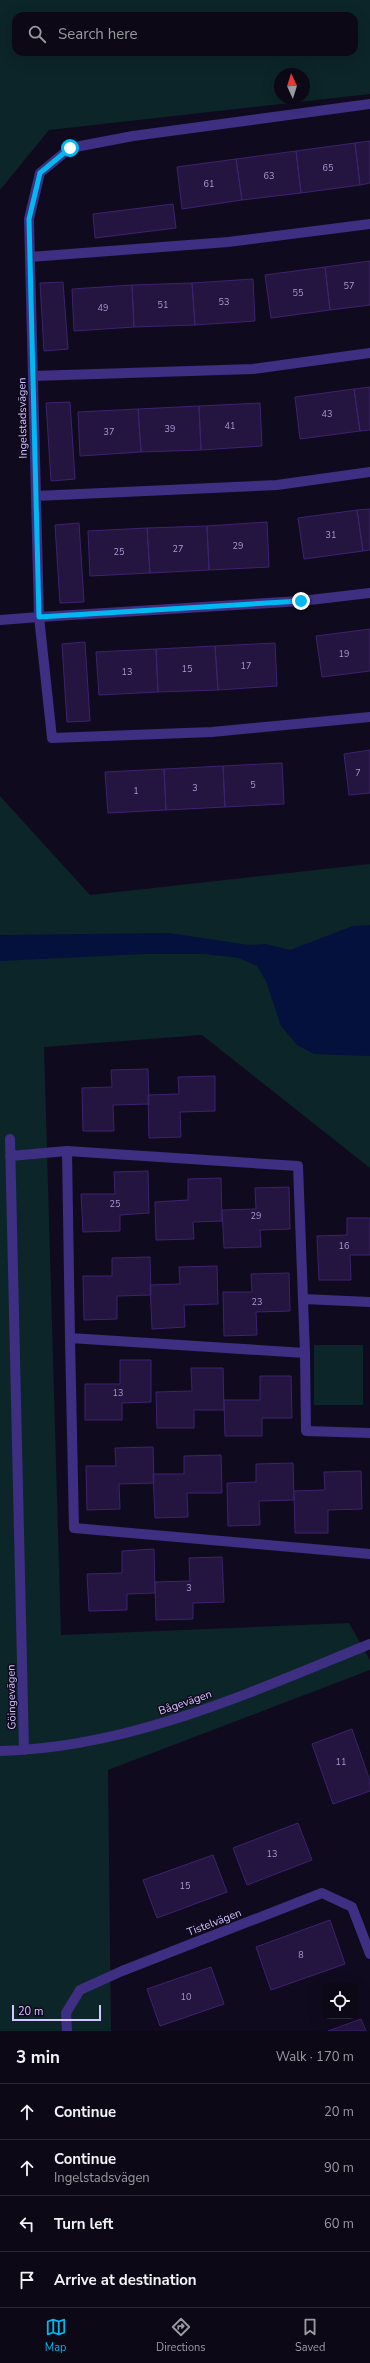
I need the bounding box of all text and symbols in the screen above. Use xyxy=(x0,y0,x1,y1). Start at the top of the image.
search box xyxy=(12,12,358,56)
icon: search xyxy=(26,23,48,45)
text: Search here xyxy=(58,24,138,44)
north arrow xyxy=(274,68,310,104)
route start xyxy=(61,139,79,157)
house number: 65 xyxy=(323,162,333,174)
house number: 63 xyxy=(264,170,274,182)
house number: 61 xyxy=(204,178,214,190)
house number: 57 xyxy=(344,280,354,292)
house number: 55 xyxy=(293,287,303,299)
house number: 53 xyxy=(219,296,229,308)
house number: 51 xyxy=(158,299,168,311)
house number: 49 xyxy=(98,302,108,314)
street label: Ingelstadsvägen xyxy=(14,377,31,459)
house number: 43 xyxy=(322,408,332,420)
house number: 41 xyxy=(225,420,235,432)
house number: 39 xyxy=(165,423,175,435)
house number: 37 xyxy=(104,426,114,438)
house number: 31 xyxy=(326,529,336,541)
house number: 29 xyxy=(233,540,243,552)
house number: 27 xyxy=(173,543,183,555)
house number: 25 xyxy=(114,546,124,558)
route end xyxy=(292,592,310,610)
house number: 19 xyxy=(339,648,349,660)
house number: 17 xyxy=(241,660,251,672)
house number: 15 xyxy=(182,663,192,675)
house number: 13 xyxy=(122,666,132,678)
house number: 7 xyxy=(355,767,361,779)
house number: 5 xyxy=(250,779,256,791)
house number: 3 xyxy=(192,782,198,794)
house number: 1 xyxy=(133,785,139,797)
house number: 25 xyxy=(110,1198,120,1210)
house number: 29 xyxy=(251,1210,261,1222)
house number: 16 xyxy=(339,1240,349,1252)
house number: 23 xyxy=(252,1296,262,1308)
house number: 13 xyxy=(113,1387,123,1399)
house number: 3 xyxy=(186,1582,192,1594)
street label: Göingevägen xyxy=(3,1664,20,1730)
street label: Bågevägen xyxy=(157,1686,214,1719)
house number: 11 xyxy=(336,1756,346,1768)
house number: 13 xyxy=(267,1848,277,1860)
house number: 15 xyxy=(180,1880,190,1892)
street label: Tistelvägen xyxy=(185,1905,244,1940)
house number: 8 xyxy=(298,1949,304,1961)
map controls xyxy=(322,1983,358,2019)
button: locate xyxy=(322,1983,358,2019)
house number: 10 xyxy=(181,1991,191,2003)
scale bar xyxy=(12,2003,101,2022)
text: 20 m xyxy=(18,2004,43,2019)
text: 3 min xyxy=(16,2046,60,2069)
text: Walk · 170 m xyxy=(276,2048,354,2066)
icon: ahead xyxy=(16,2101,38,2123)
text: Continue xyxy=(54,2102,116,2122)
text: 20 m xyxy=(324,2103,354,2121)
text: Continue xyxy=(54,2149,116,2169)
icon: ahead xyxy=(16,2157,38,2179)
text: 90 m xyxy=(324,2159,354,2177)
text: Ingelstadsvägen xyxy=(54,2169,150,2187)
icon: left xyxy=(16,2213,38,2235)
text: Turn left xyxy=(54,2214,113,2234)
text: 60 m xyxy=(324,2215,354,2233)
icon: arrive xyxy=(16,2269,38,2291)
text: Arrive at destination xyxy=(54,2270,197,2290)
tab: Map xyxy=(45,2316,67,2355)
tab: Directions xyxy=(156,2316,206,2355)
tab: Saved xyxy=(295,2316,325,2355)

